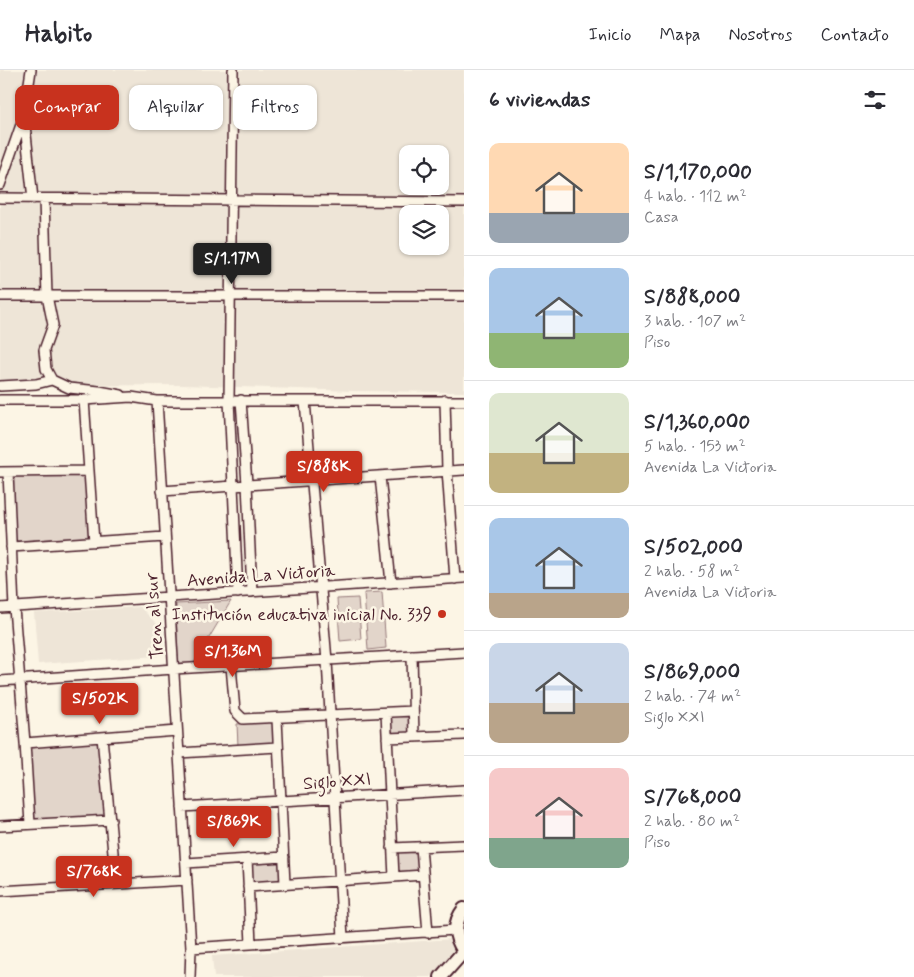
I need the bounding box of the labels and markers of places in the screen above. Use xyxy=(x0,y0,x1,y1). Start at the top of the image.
pin: S/1.17M xyxy=(186,242,278,285)
pin: S/888K xyxy=(283,450,365,493)
place label: Institución educativa inicial No. 339 xyxy=(172,603,432,627)
marker: Institución educativa inicial No. 339 xyxy=(436,608,448,620)
pin: S/1.36M xyxy=(187,636,279,678)
pin: S/502K xyxy=(59,682,141,725)
pin: S/869K xyxy=(193,806,275,848)
pin: S/768K xyxy=(53,856,135,898)

